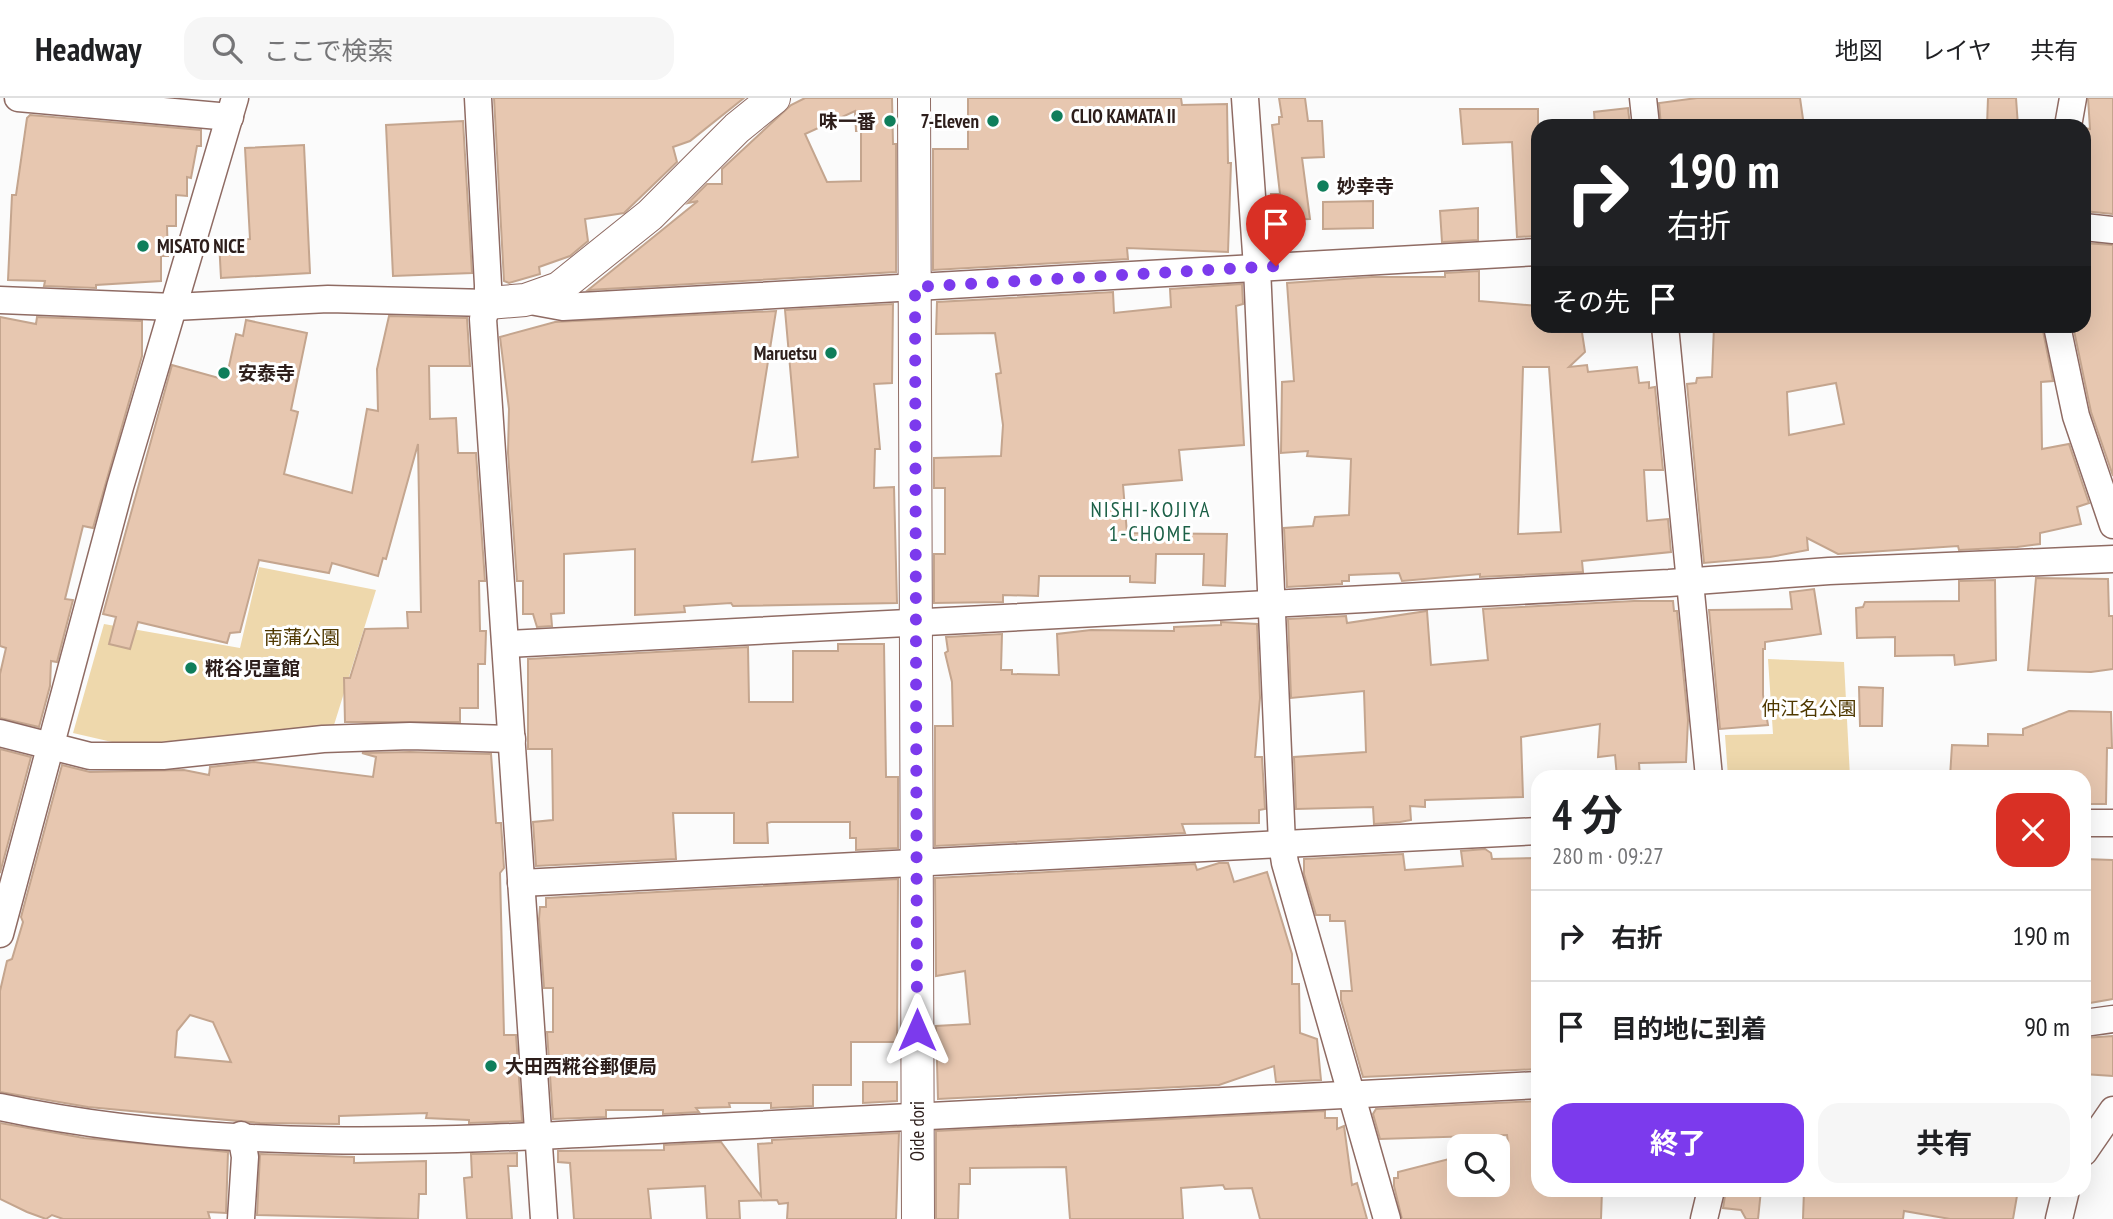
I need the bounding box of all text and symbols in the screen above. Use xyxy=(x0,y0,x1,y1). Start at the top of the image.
search box xyxy=(184,17,674,80)
text: Headway xyxy=(35,27,142,70)
icon: search xyxy=(208,29,246,67)
text: ここで検索 xyxy=(264,34,394,67)
text: 地図 xyxy=(1835,35,1883,66)
text: レイヤ xyxy=(1921,35,1992,66)
text: 共有 xyxy=(2030,35,2078,66)
place label: CLIO KAMATA II xyxy=(1071,104,1176,128)
marker: CLIO KAMATA II xyxy=(1049,108,1065,124)
place label: 味一番 xyxy=(819,109,876,133)
place label: 7-Eleven xyxy=(920,109,979,133)
marker: 味一番 xyxy=(882,113,898,129)
marker: 7-Eleven xyxy=(985,113,1001,129)
text: 190 m xyxy=(1667,138,1780,202)
icon: right xyxy=(1552,147,1643,238)
place label: 妙幸寺 xyxy=(1337,174,1394,198)
marker: 妙幸寺 xyxy=(1315,178,1331,194)
pin xyxy=(1246,194,1306,266)
text: 右折 xyxy=(1667,204,1731,246)
icon: arrive xyxy=(1257,205,1295,243)
place label: MISATO NICE xyxy=(157,234,245,258)
marker: MISATO NICE xyxy=(135,238,151,254)
icon: arrive xyxy=(1644,280,1682,318)
text: その先 xyxy=(1552,285,1630,318)
place label: Maruetsu xyxy=(754,341,817,365)
marker: Maruetsu xyxy=(823,345,839,361)
place label: 安泰寺 xyxy=(238,361,295,385)
marker: 安泰寺 xyxy=(216,365,232,381)
district label: NISHI-KOJIYA 1-CHOME xyxy=(1091,496,1212,547)
park label: 南蒲公園 xyxy=(264,625,340,649)
place label: 糀谷児童館 xyxy=(205,656,300,680)
marker: 糀谷児童館 xyxy=(183,660,199,676)
park label: 仲江名公園 xyxy=(1761,696,1857,720)
text: 4 分 xyxy=(1552,787,1623,842)
button: close xyxy=(1996,793,2070,867)
text: 280 m · 09:27 xyxy=(1552,841,1664,870)
icon: right xyxy=(1552,917,1590,955)
text: 190 m xyxy=(2012,919,2070,952)
text: 右折 xyxy=(1611,921,1663,954)
position arrow xyxy=(880,993,954,1067)
icon: arrive xyxy=(1552,1008,1590,1046)
text: 90 m xyxy=(2024,1010,2070,1043)
text: 目的地に到着 xyxy=(1611,1012,1767,1045)
place label: 大田西糀谷郵便局 xyxy=(505,1054,657,1078)
marker: 大田西糀谷郵便局 xyxy=(483,1058,499,1074)
street label: Oide dori xyxy=(905,1101,929,1161)
button: 終了 xyxy=(1552,1103,1804,1183)
button: 共有 xyxy=(1818,1103,2070,1183)
map controls xyxy=(1447,1134,1510,1197)
button: search xyxy=(1447,1134,1510,1197)

